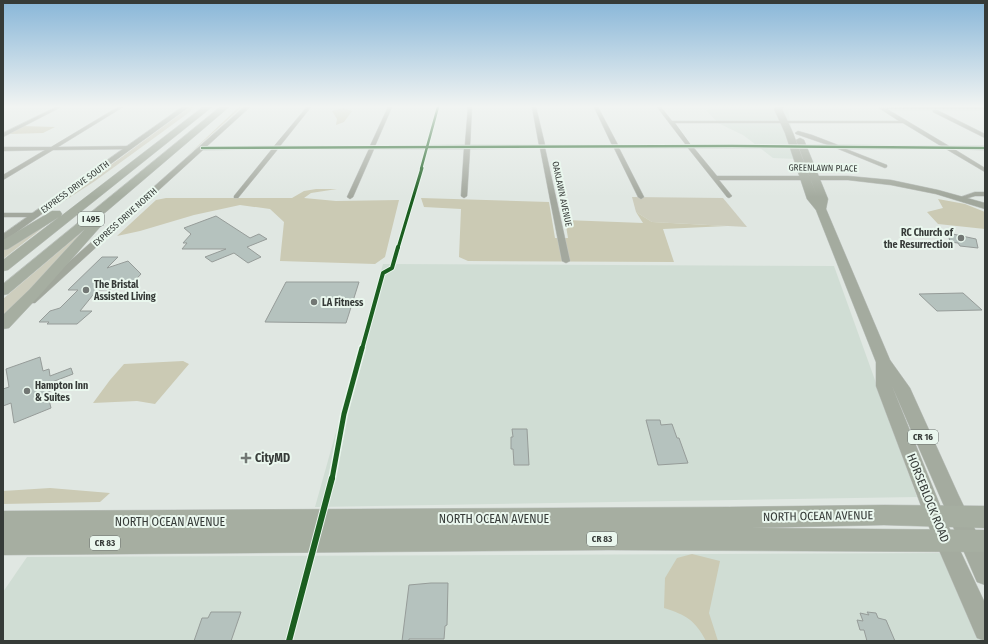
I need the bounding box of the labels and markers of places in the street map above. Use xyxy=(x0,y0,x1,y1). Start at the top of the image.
place label: RC Church of the Resurrection xyxy=(884,227,954,251)
marker: RC Church of the Resurrection xyxy=(956,233,966,243)
place label: The Bristal Assisted Living xyxy=(93,279,156,303)
marker: The Bristal Assisted Living xyxy=(81,285,91,295)
marker: LA Fitness xyxy=(309,297,319,307)
place label: LA Fitness xyxy=(322,297,364,309)
place label: Hampton Inn & Suites xyxy=(35,380,88,404)
marker: Hampton Inn & Suites xyxy=(22,386,32,396)
place label: CityMD xyxy=(255,451,290,465)
marker: CityMD xyxy=(240,452,252,464)

